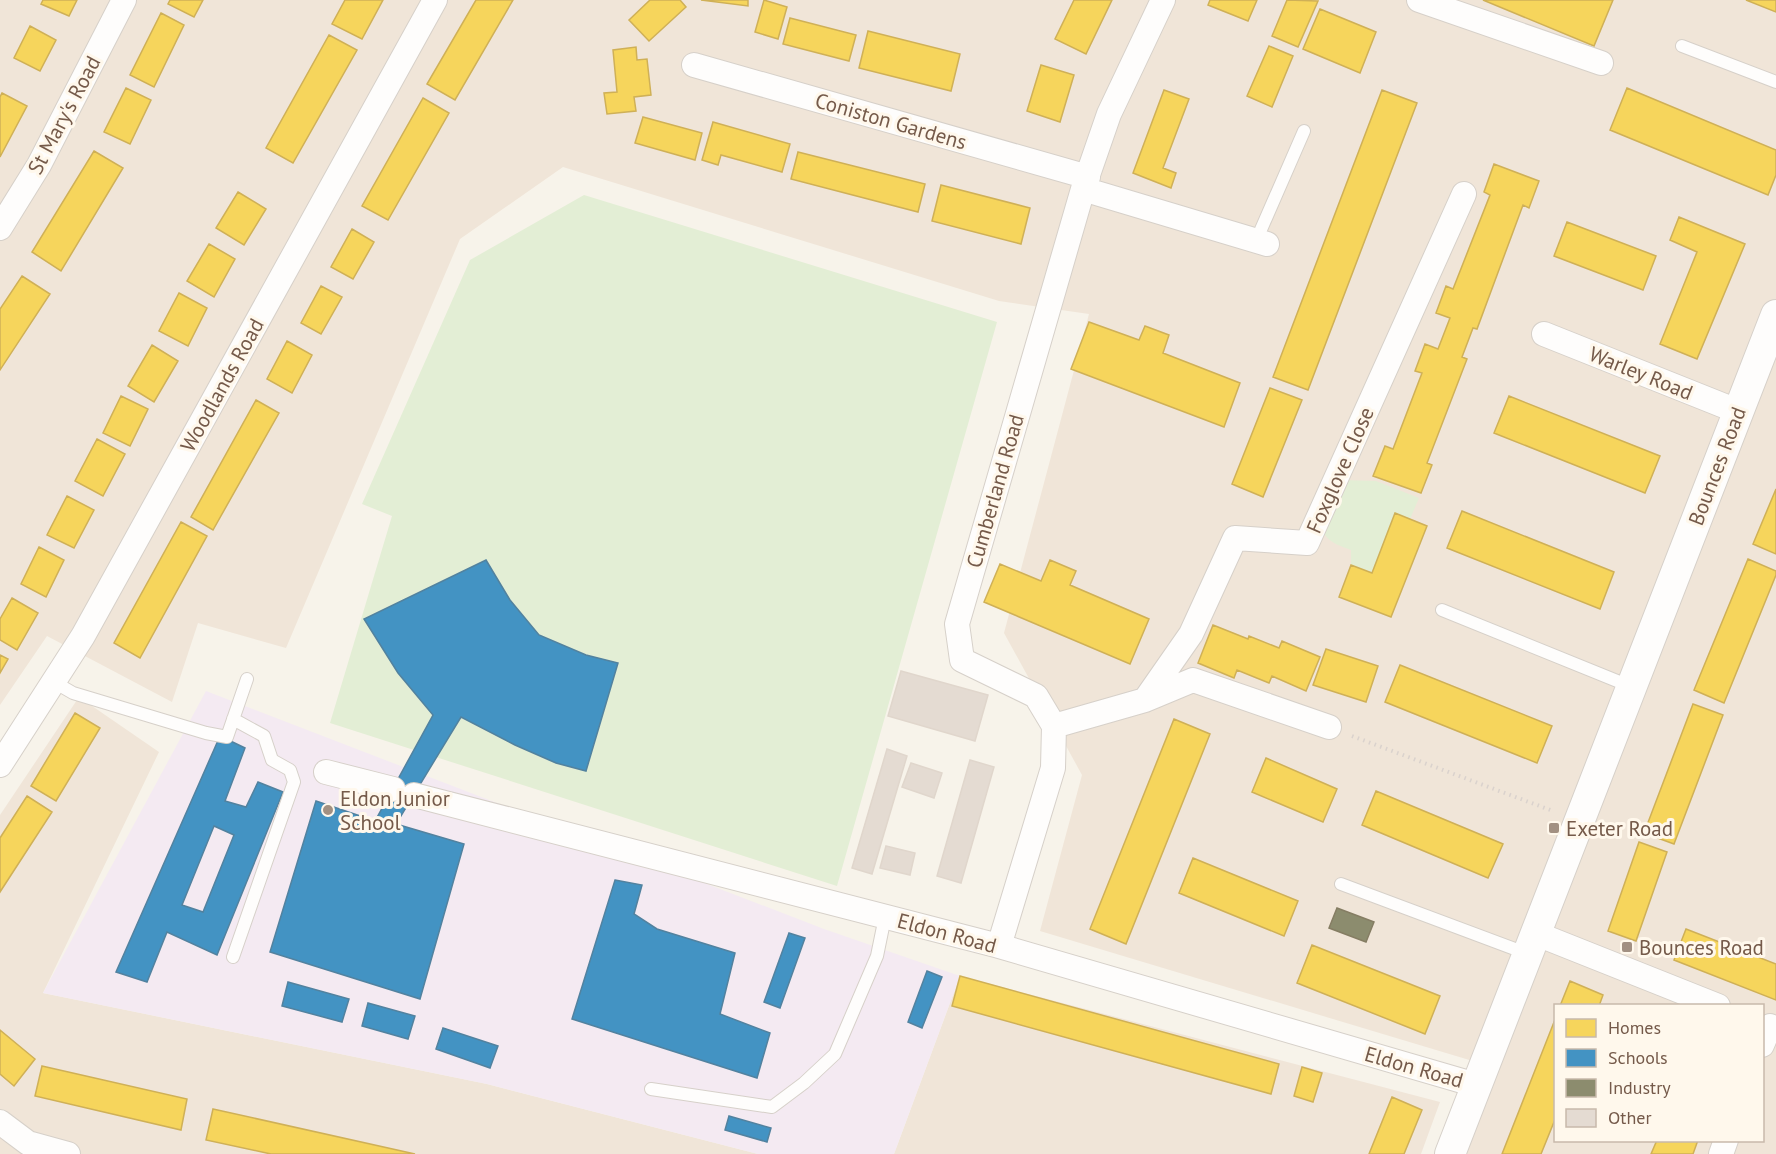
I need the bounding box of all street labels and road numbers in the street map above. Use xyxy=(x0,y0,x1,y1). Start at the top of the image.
street label: St Mary's Road xyxy=(22,51,106,179)
street label: Coniston Gardens xyxy=(812,86,970,156)
street label: Woodlands Road xyxy=(174,313,270,457)
street label: Warley Road xyxy=(1585,340,1697,406)
street label: Foxglove Close xyxy=(1300,403,1380,537)
street label: Bounces Road xyxy=(1682,403,1752,529)
street label: Cumberland Road xyxy=(960,411,1030,571)
street label: Eldon Road xyxy=(894,907,1000,959)
street label: Eldon Road xyxy=(1361,1040,1467,1094)

